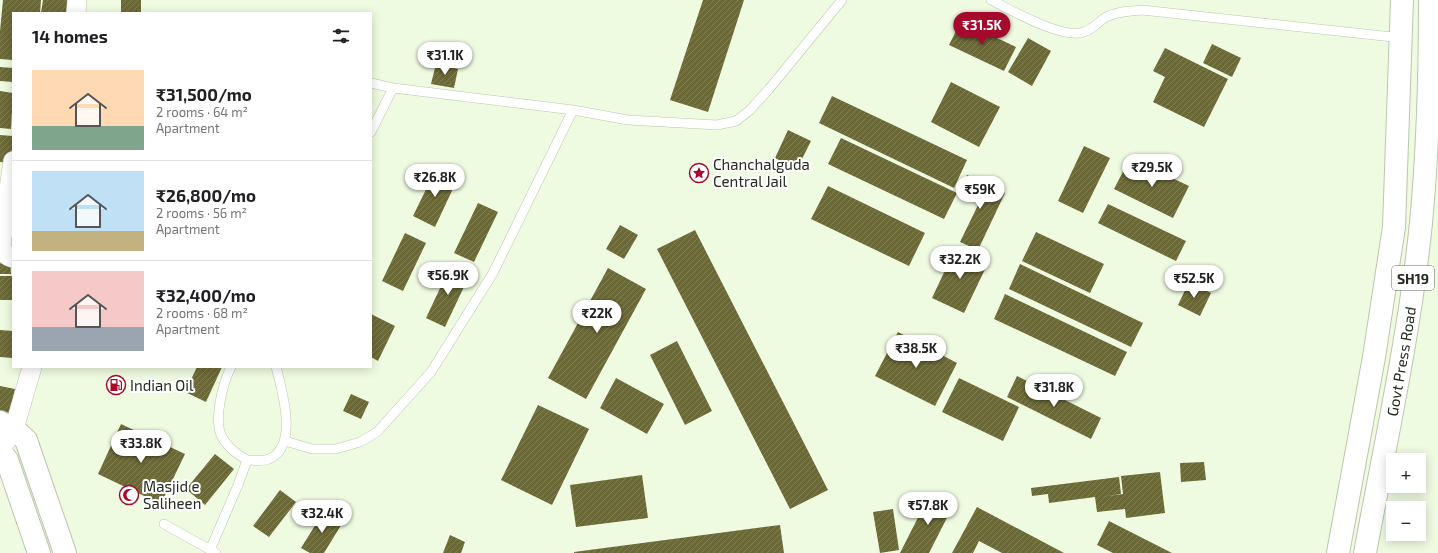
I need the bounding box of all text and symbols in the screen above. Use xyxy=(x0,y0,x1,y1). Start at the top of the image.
pin: ₹31.5K xyxy=(949,12,1015,46)
text: ₹31.5K xyxy=(962,17,1002,33)
icon: filters xyxy=(330,25,352,47)
text: 14 homes xyxy=(32,26,108,46)
pin: ₹31.1K xyxy=(412,42,478,76)
text: ₹31.1K xyxy=(426,47,464,63)
text: ₹31,500/mo xyxy=(156,84,252,104)
icon: home xyxy=(64,86,112,134)
text: 2 rooms · 64 m² xyxy=(156,104,248,120)
text: Apartment xyxy=(156,120,220,136)
pin: ₹29.5K xyxy=(1119,154,1185,188)
place label: Chanchalguda Central Jail xyxy=(713,155,810,190)
text: ₹29.5K xyxy=(1131,159,1173,175)
place icon: Chanchalguda Central Jail xyxy=(688,162,710,184)
pin: ₹26.8K xyxy=(402,164,468,198)
text: ₹26.8K xyxy=(414,169,456,185)
pin: ₹59K xyxy=(956,176,1004,210)
text: ₹59K xyxy=(965,181,995,197)
text: ₹26,800/mo xyxy=(156,185,256,205)
icon: home xyxy=(64,187,112,235)
text: 2 rooms · 56 m² xyxy=(156,205,247,221)
text: Apartment xyxy=(156,221,220,237)
pin: ₹32.2K xyxy=(927,246,993,280)
text: ₹32.2K xyxy=(939,251,981,267)
pin: ₹56.9K xyxy=(415,262,481,296)
pin: ₹52.5K xyxy=(1161,265,1227,299)
road number: SH19 xyxy=(1392,266,1434,290)
text: ₹56.9K xyxy=(427,267,469,283)
text: ₹52.5K xyxy=(1173,270,1215,286)
text: ₹32,400/mo xyxy=(156,285,256,305)
icon: home xyxy=(64,287,112,335)
pin: ₹22K xyxy=(573,300,621,334)
text: 2 rooms · 68 m² xyxy=(156,305,248,321)
text: ₹22K xyxy=(581,305,613,321)
street label: Govt Press Road xyxy=(1382,305,1419,418)
text: Apartment xyxy=(156,321,220,337)
pin: ₹38.5K xyxy=(883,335,949,369)
text: ₹38.5K xyxy=(895,340,937,356)
fuel station icon: Indian Oil xyxy=(105,374,127,396)
pin: ₹31.8K xyxy=(1021,374,1087,408)
place label: Indian Oil xyxy=(130,376,194,394)
text: ₹31.8K xyxy=(1034,379,1074,395)
pin: ₹33.8K xyxy=(108,430,174,464)
text: ₹33.8K xyxy=(120,435,162,451)
map controls xyxy=(1386,453,1426,541)
button: + xyxy=(1386,453,1426,493)
place label: Masjid e Saliheen xyxy=(143,477,201,512)
mosque icon: Masjid e Saliheen xyxy=(118,484,140,506)
pin: ₹57.8K xyxy=(895,492,961,526)
text: ₹57.8K xyxy=(908,497,948,513)
pin: ₹32.4K xyxy=(289,500,355,534)
button: − xyxy=(1386,501,1426,541)
text: ₹32.4K xyxy=(301,505,343,521)

